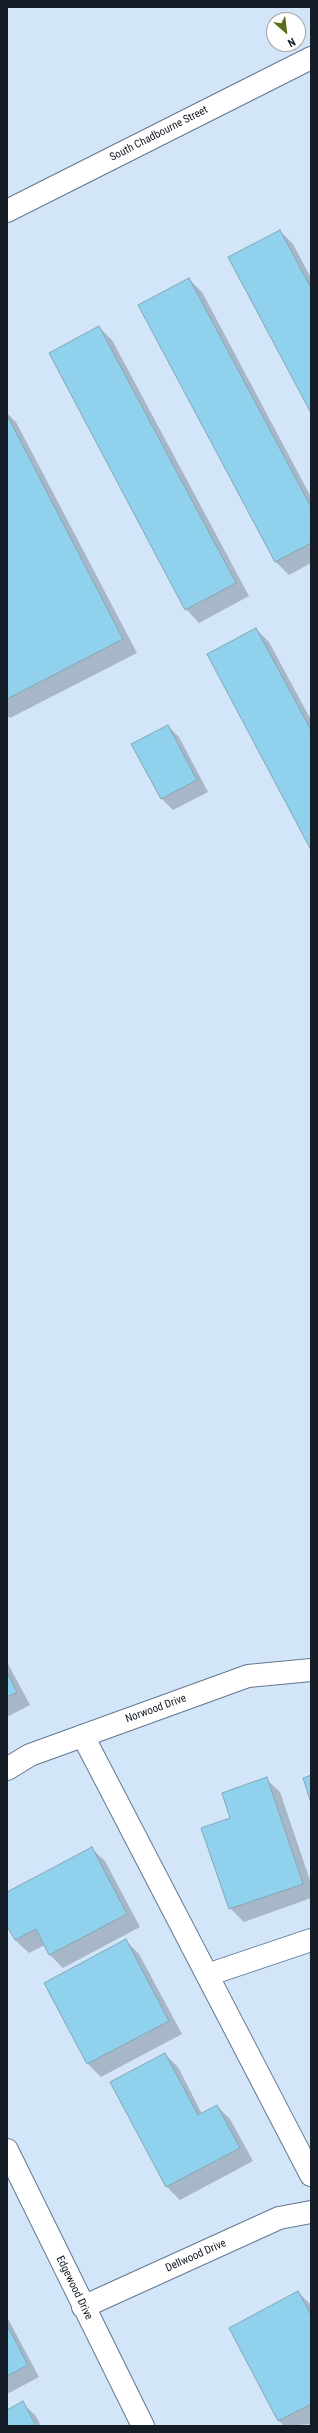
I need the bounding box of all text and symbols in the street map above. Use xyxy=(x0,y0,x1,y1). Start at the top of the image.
north arrow xyxy=(266,12,306,52)
text: N xyxy=(285,35,297,49)
street label: South Chadbourne Street xyxy=(108,104,210,164)
street label: Norwood Drive xyxy=(124,1692,188,1726)
street label: Dellwood Drive xyxy=(164,2237,228,2275)
street label: Edgewood Drive xyxy=(53,2254,95,2322)

